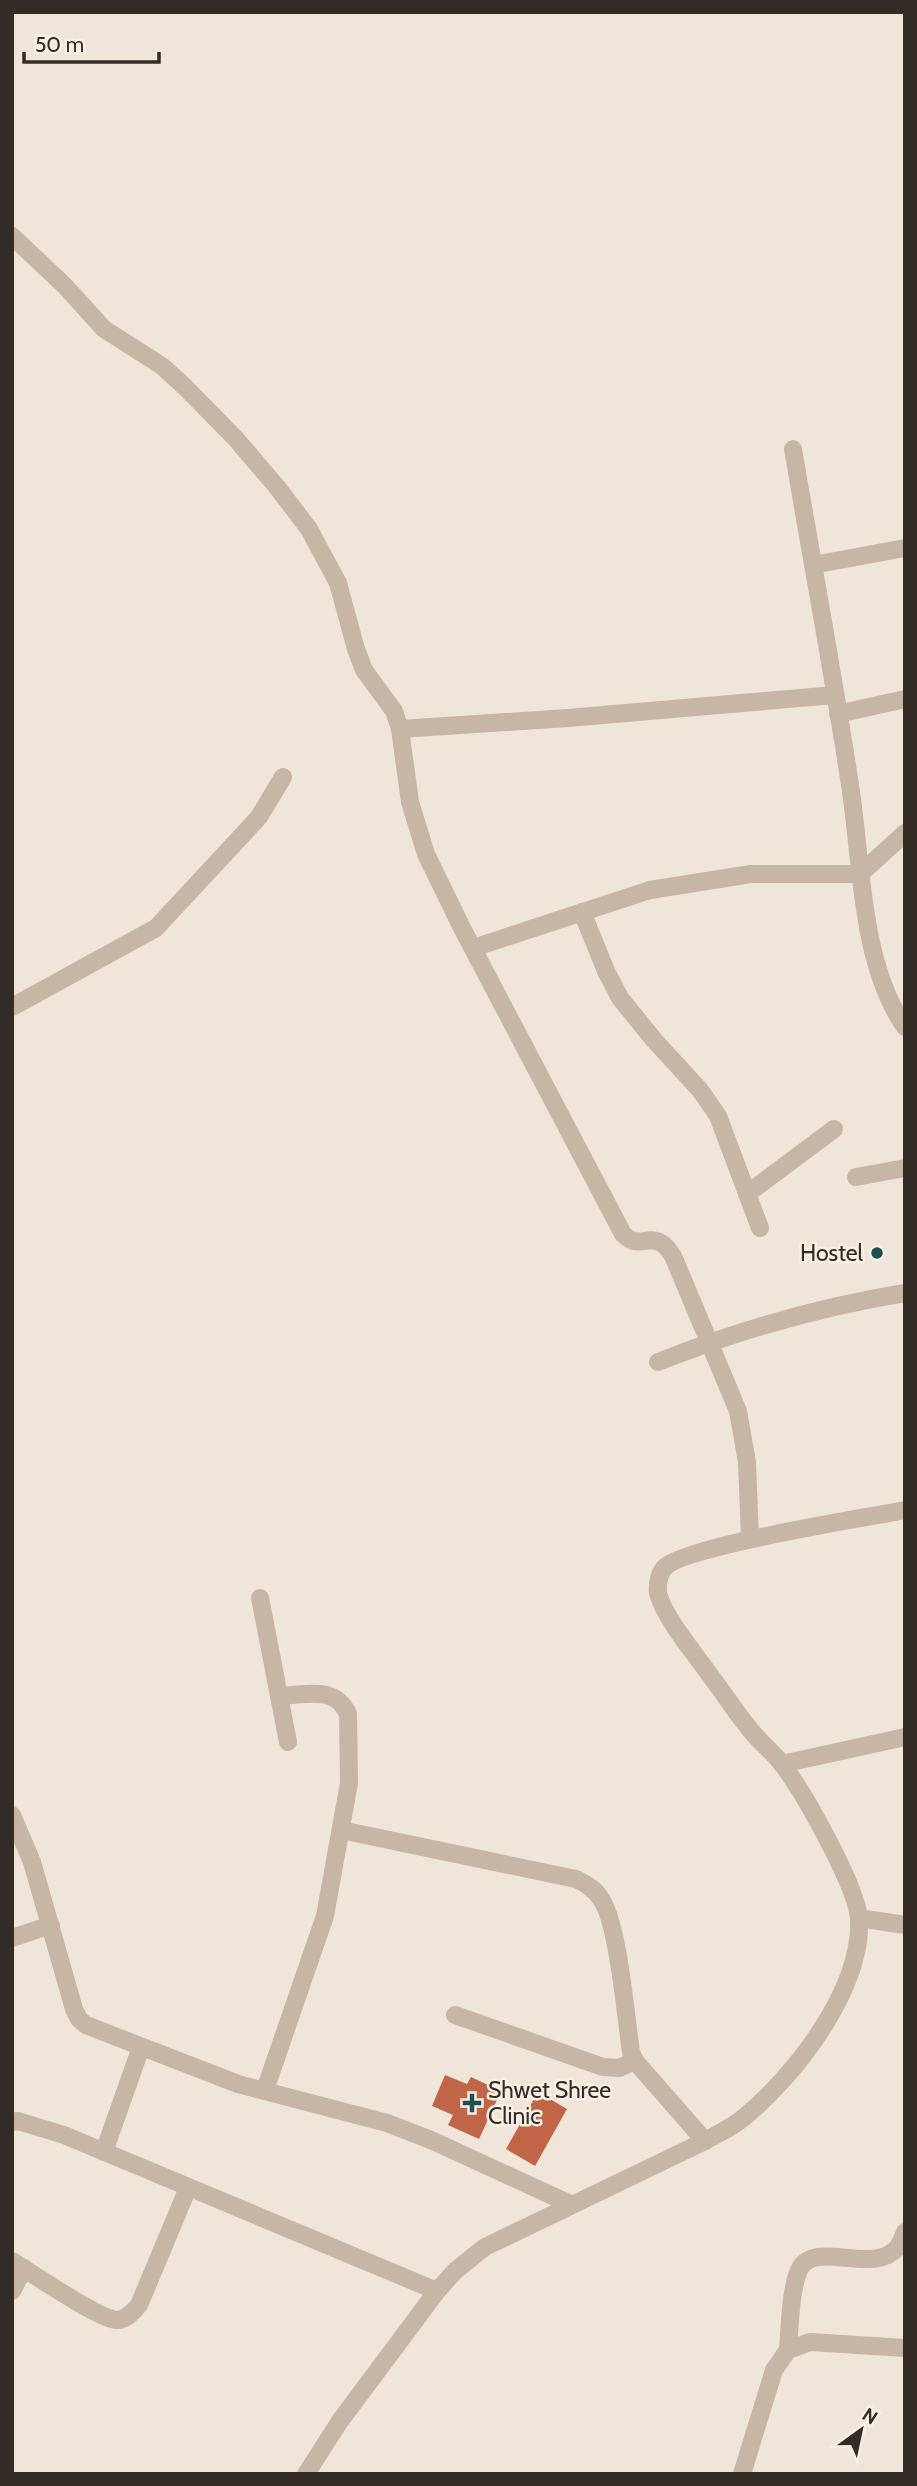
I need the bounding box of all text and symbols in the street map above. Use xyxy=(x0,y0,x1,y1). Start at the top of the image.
scale bar xyxy=(24,21,159,65)
text: 50 m xyxy=(35,32,84,57)
place label: Hostel xyxy=(800,1239,864,1267)
marker: Hostel xyxy=(869,1245,885,1261)
place label: Shwet Shree Clinic xyxy=(488,2076,611,2130)
marker: Shwet Shree Clinic xyxy=(462,2093,482,2113)
north arrow xyxy=(826,2395,896,2465)
text: N xyxy=(858,2403,882,2429)

